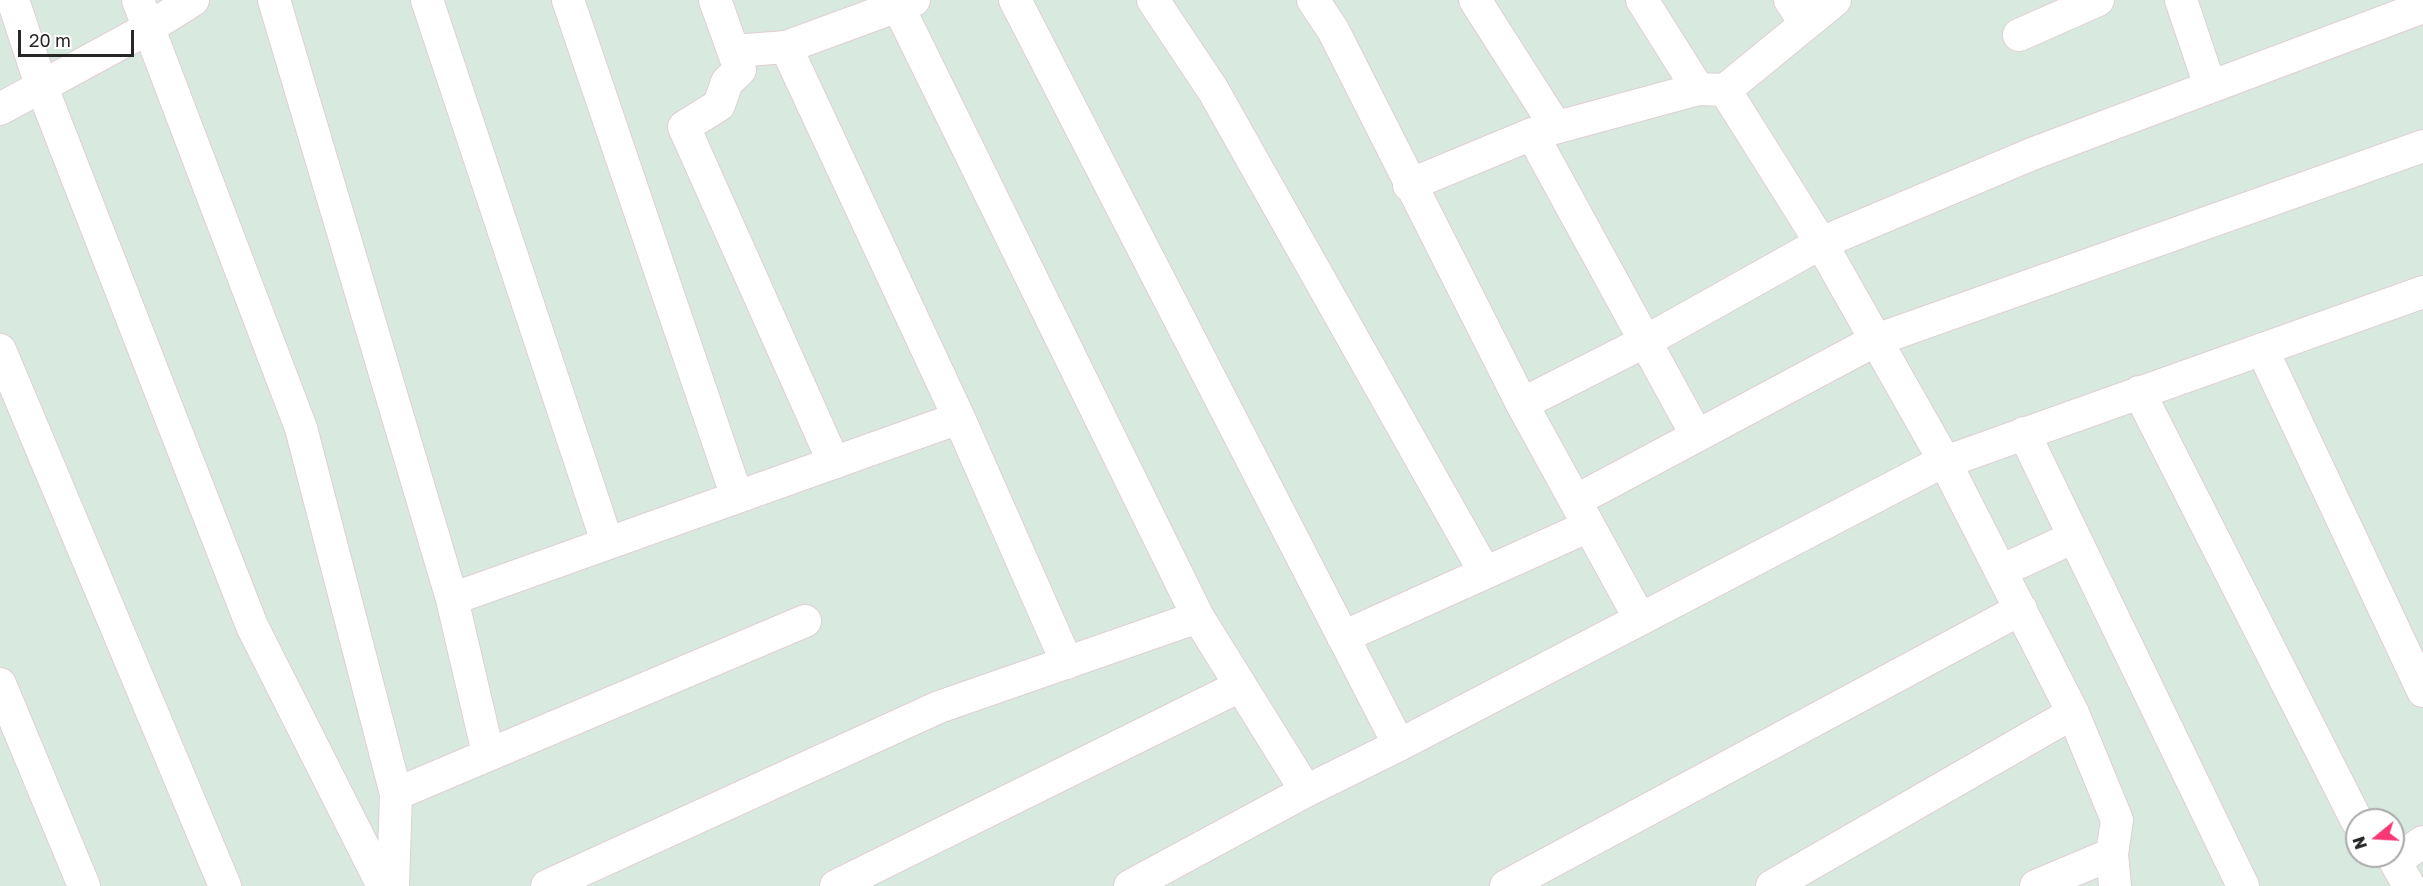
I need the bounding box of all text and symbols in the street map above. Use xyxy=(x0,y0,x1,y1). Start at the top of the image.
scale bar xyxy=(21,18,136,56)
text: 20 m xyxy=(29,29,71,51)
north arrow xyxy=(2345,808,2405,868)
text: N xyxy=(2348,834,2371,852)

